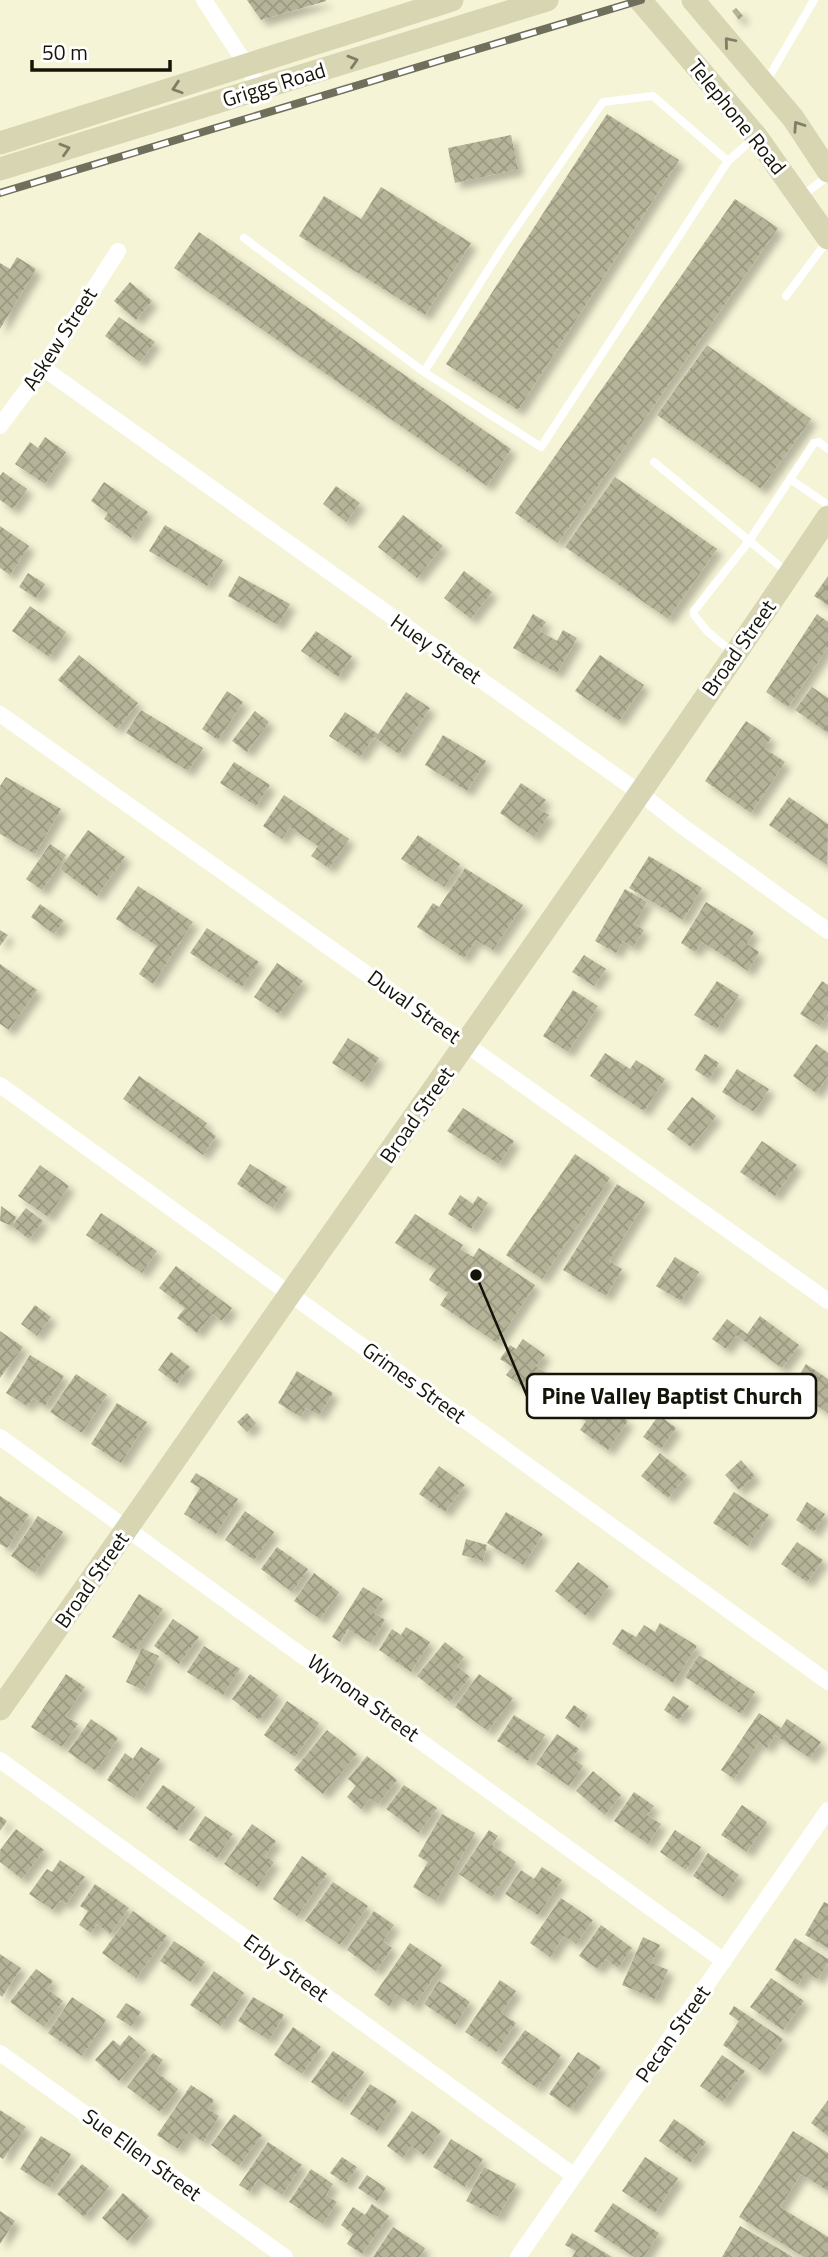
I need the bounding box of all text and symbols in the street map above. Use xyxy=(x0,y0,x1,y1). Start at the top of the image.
scale bar xyxy=(32,28,170,72)
text: 50 m xyxy=(42,36,88,68)
one-way arrow xyxy=(725,37,737,50)
street label: Telephone Road xyxy=(681,52,794,181)
street label: Griggs Road xyxy=(218,53,329,115)
one-way arrow xyxy=(346,55,359,69)
one-way arrow xyxy=(172,80,184,94)
one-way arrow xyxy=(794,121,806,134)
one-way arrow xyxy=(59,143,71,158)
street label: Askew Street xyxy=(14,280,105,396)
street label: Broad Street xyxy=(693,592,784,702)
street label: Huey Street xyxy=(385,605,489,692)
street label: Duval Street xyxy=(361,961,468,1051)
street label: Broad Street xyxy=(371,1059,462,1169)
street label: Grimes Street xyxy=(356,1334,474,1431)
callout: Pine Valley Baptist Church xyxy=(527,1374,816,1418)
text: Pine Valley Baptist Church xyxy=(542,1378,802,1413)
street label: Broad Street xyxy=(46,1524,137,1634)
street label: Wynona Street xyxy=(301,1646,427,1749)
street label: Erby Street xyxy=(237,1925,336,2009)
street label: Pecan Street xyxy=(627,1978,718,2089)
street label: Sue Ellen Street xyxy=(77,2100,209,2209)

